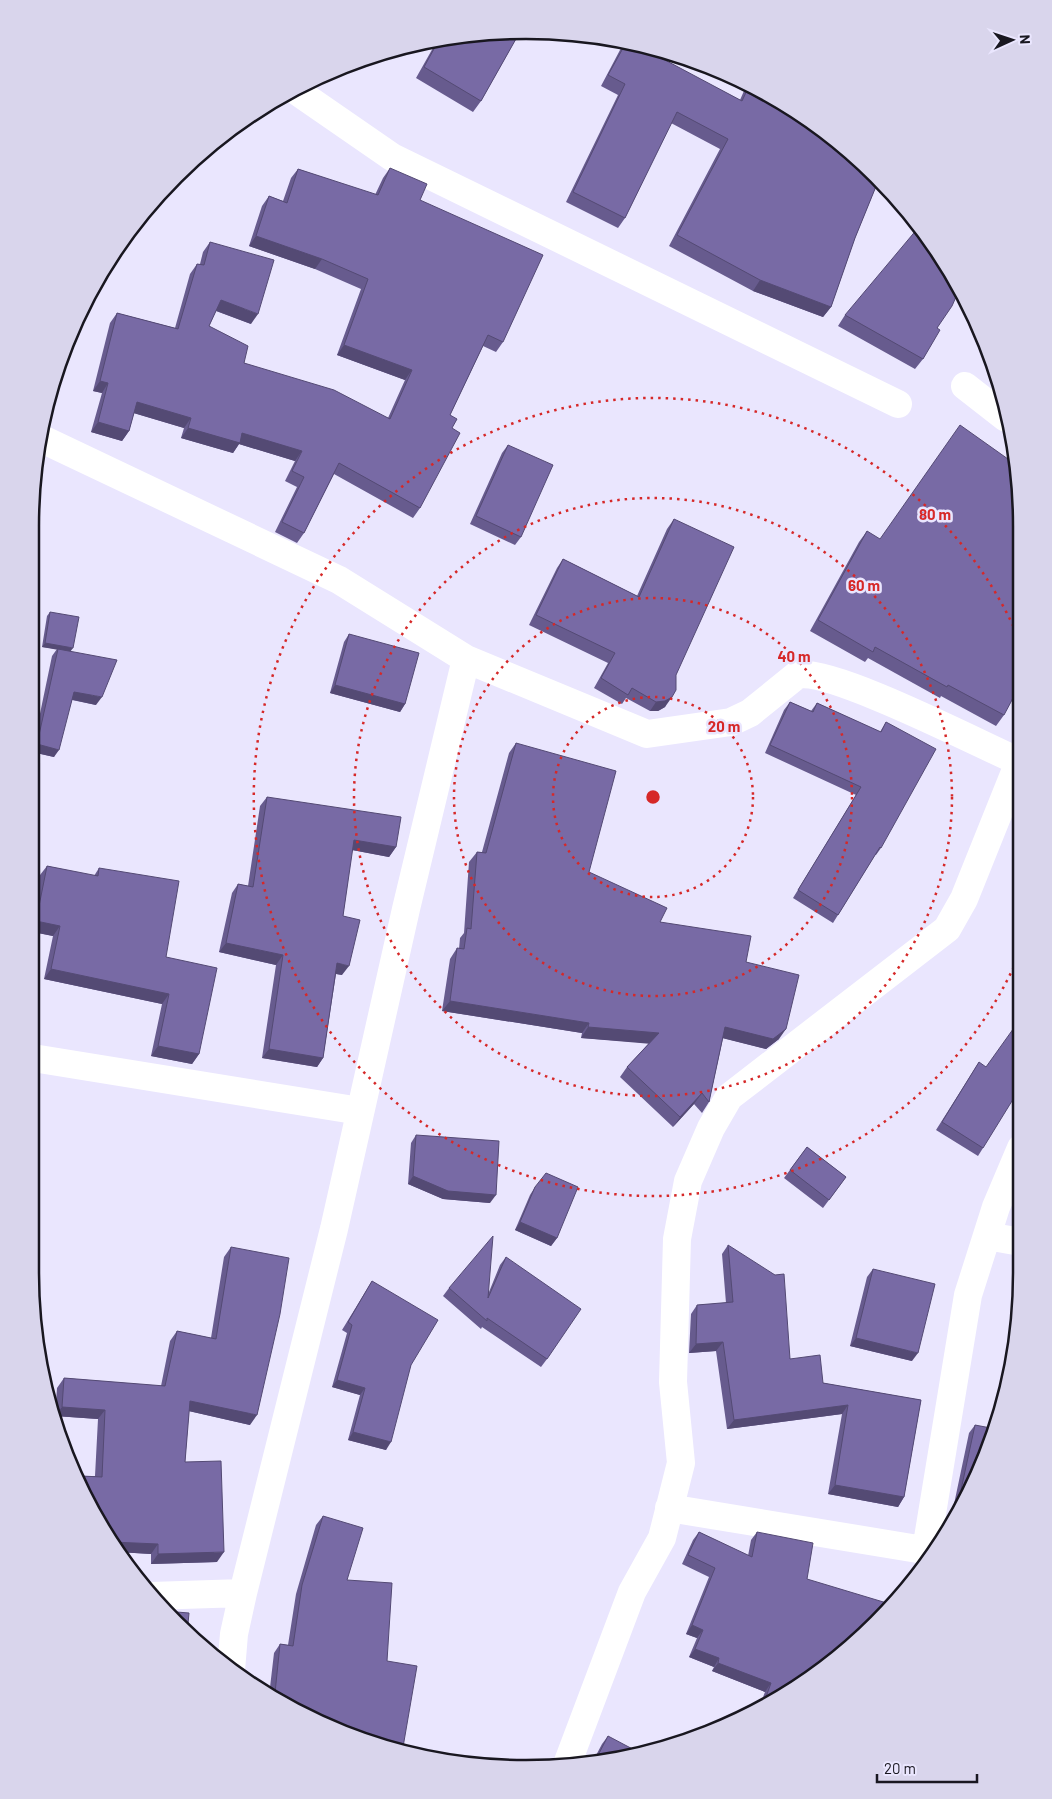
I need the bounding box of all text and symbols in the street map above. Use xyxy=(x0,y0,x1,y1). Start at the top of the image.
north arrow xyxy=(987,15,1037,65)
text: N xyxy=(1017,34,1034,44)
text: 80 m xyxy=(919,505,951,523)
text: 60 m xyxy=(848,576,880,594)
text: 40 m xyxy=(777,647,811,665)
text: 20 m xyxy=(708,717,740,735)
centre of rings xyxy=(644,788,662,806)
scale bar xyxy=(877,1752,977,1784)
text: 20 m xyxy=(884,1759,916,1777)

